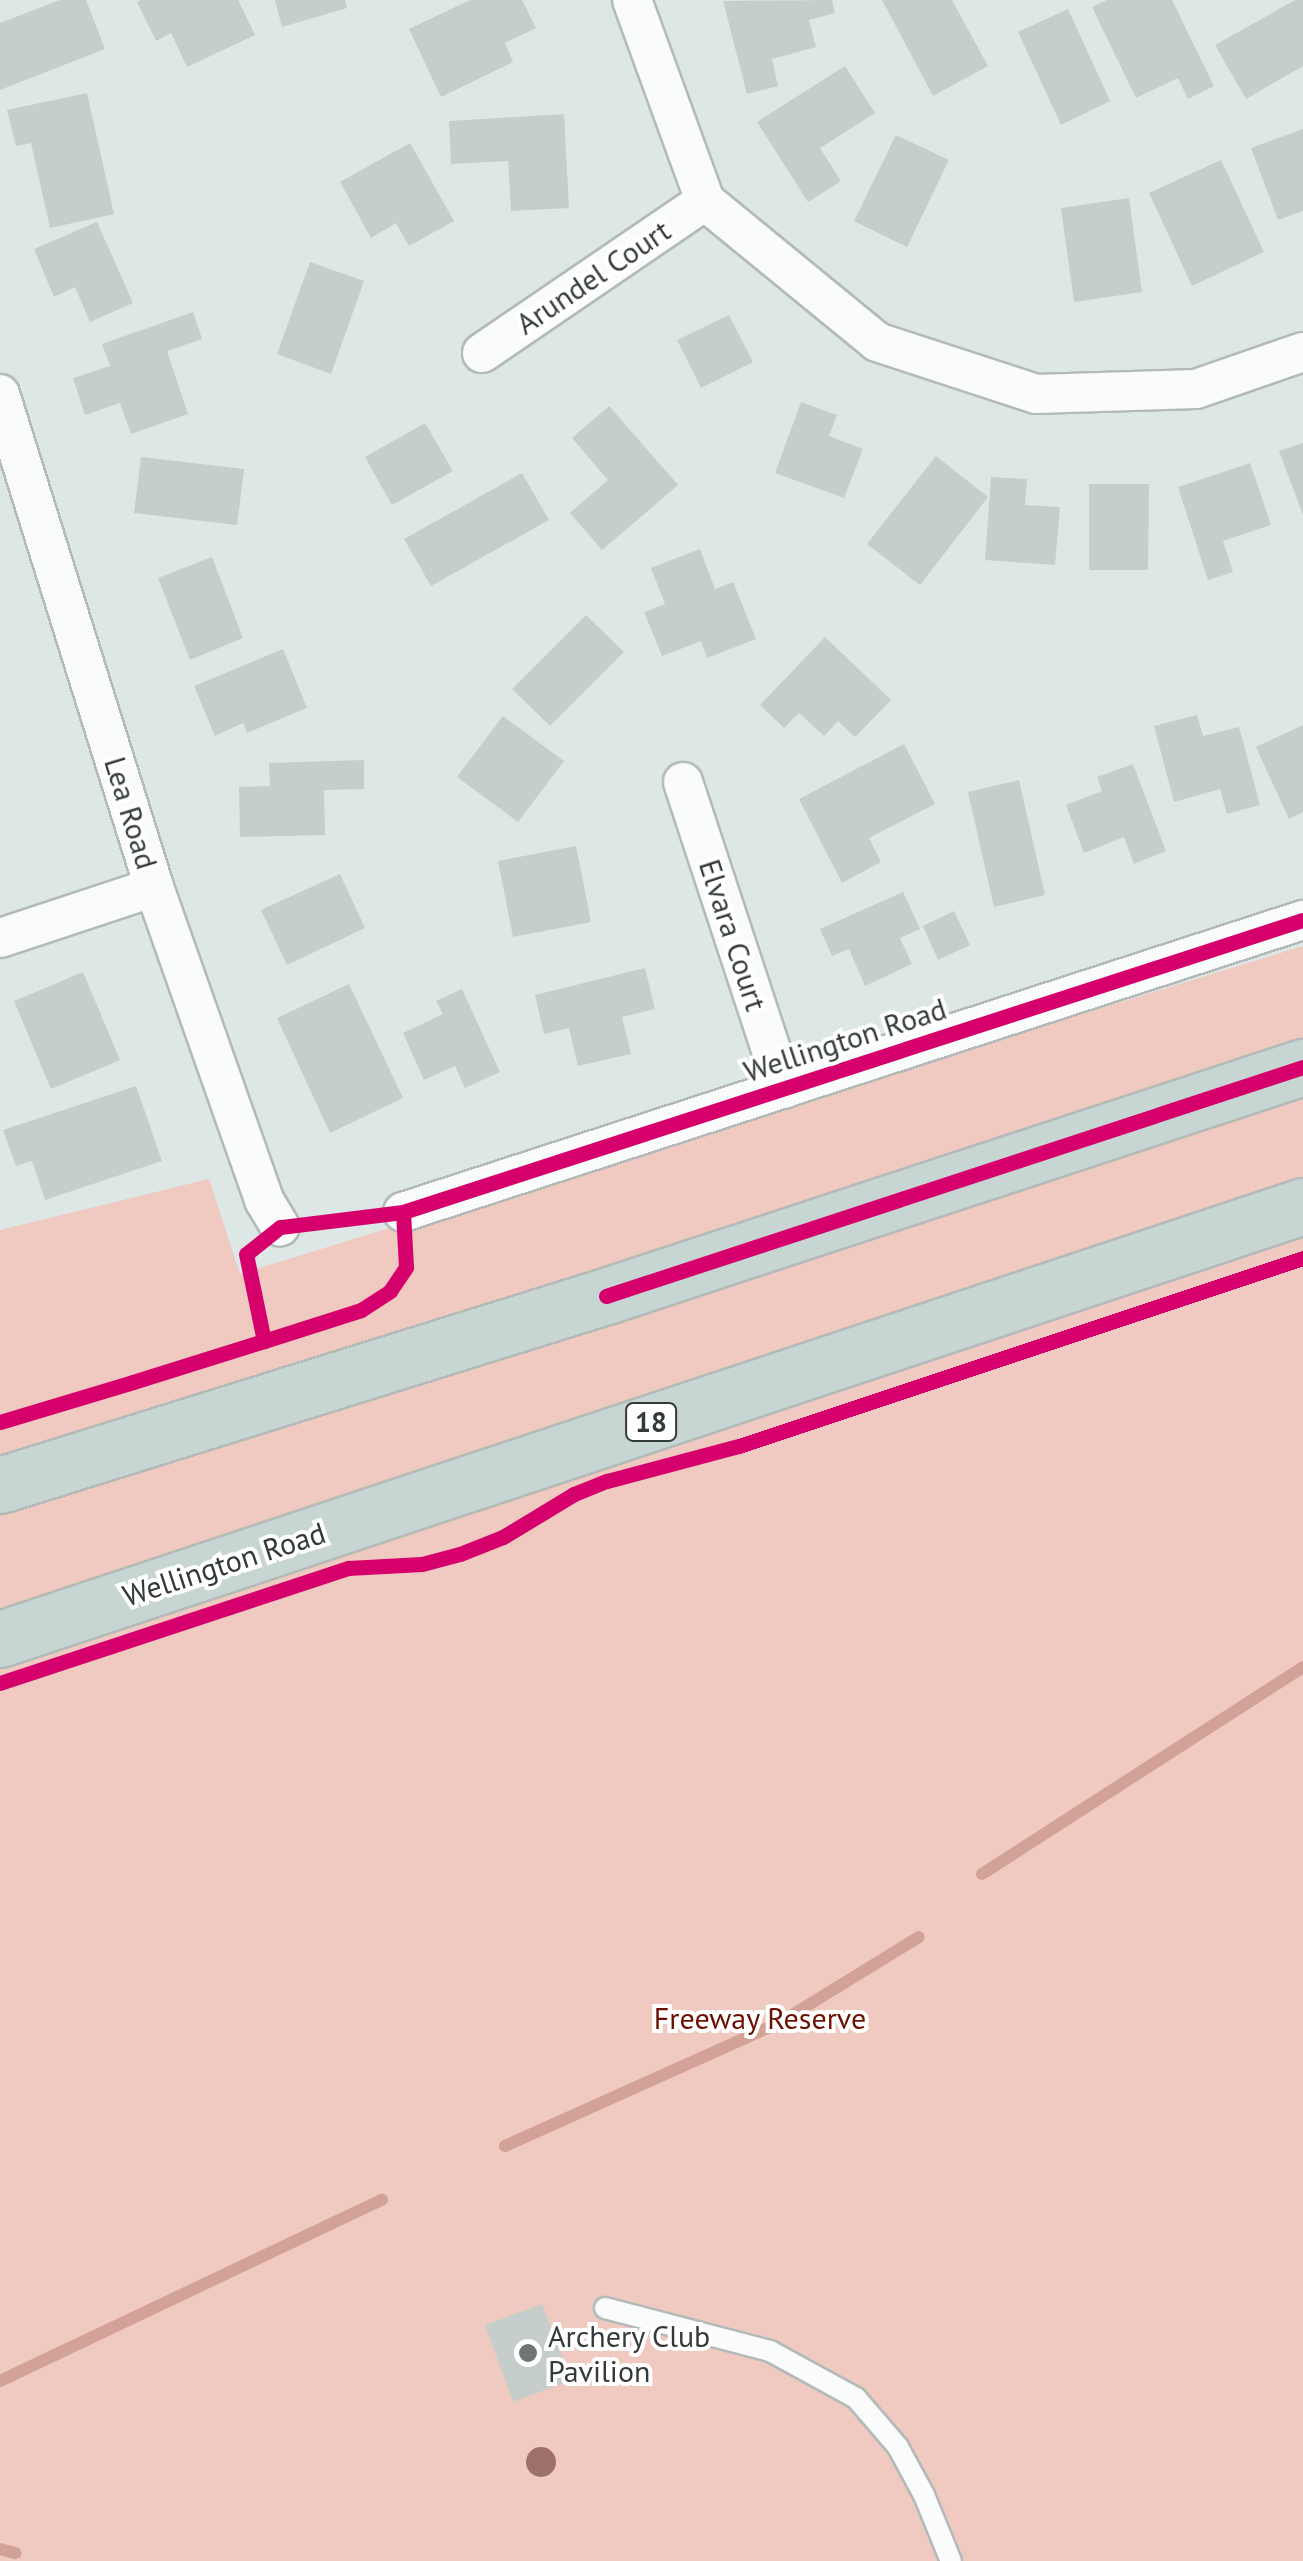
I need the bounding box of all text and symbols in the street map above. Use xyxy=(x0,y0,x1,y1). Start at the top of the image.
street label: Arundel Court xyxy=(509,212,677,342)
street label: Lea Road xyxy=(97,753,165,873)
street label: Elvara Court xyxy=(692,855,774,1015)
street label: Wellington Road xyxy=(739,990,951,1090)
road number: 18 xyxy=(624,1399,678,1445)
street label: Wellington Road xyxy=(118,1514,330,1614)
park label: Freeway Reserve xyxy=(653,2000,867,2036)
place label: Archery Club Pavilion xyxy=(548,2318,711,2388)
marker: Archery Club Pavilion xyxy=(517,2342,539,2364)

